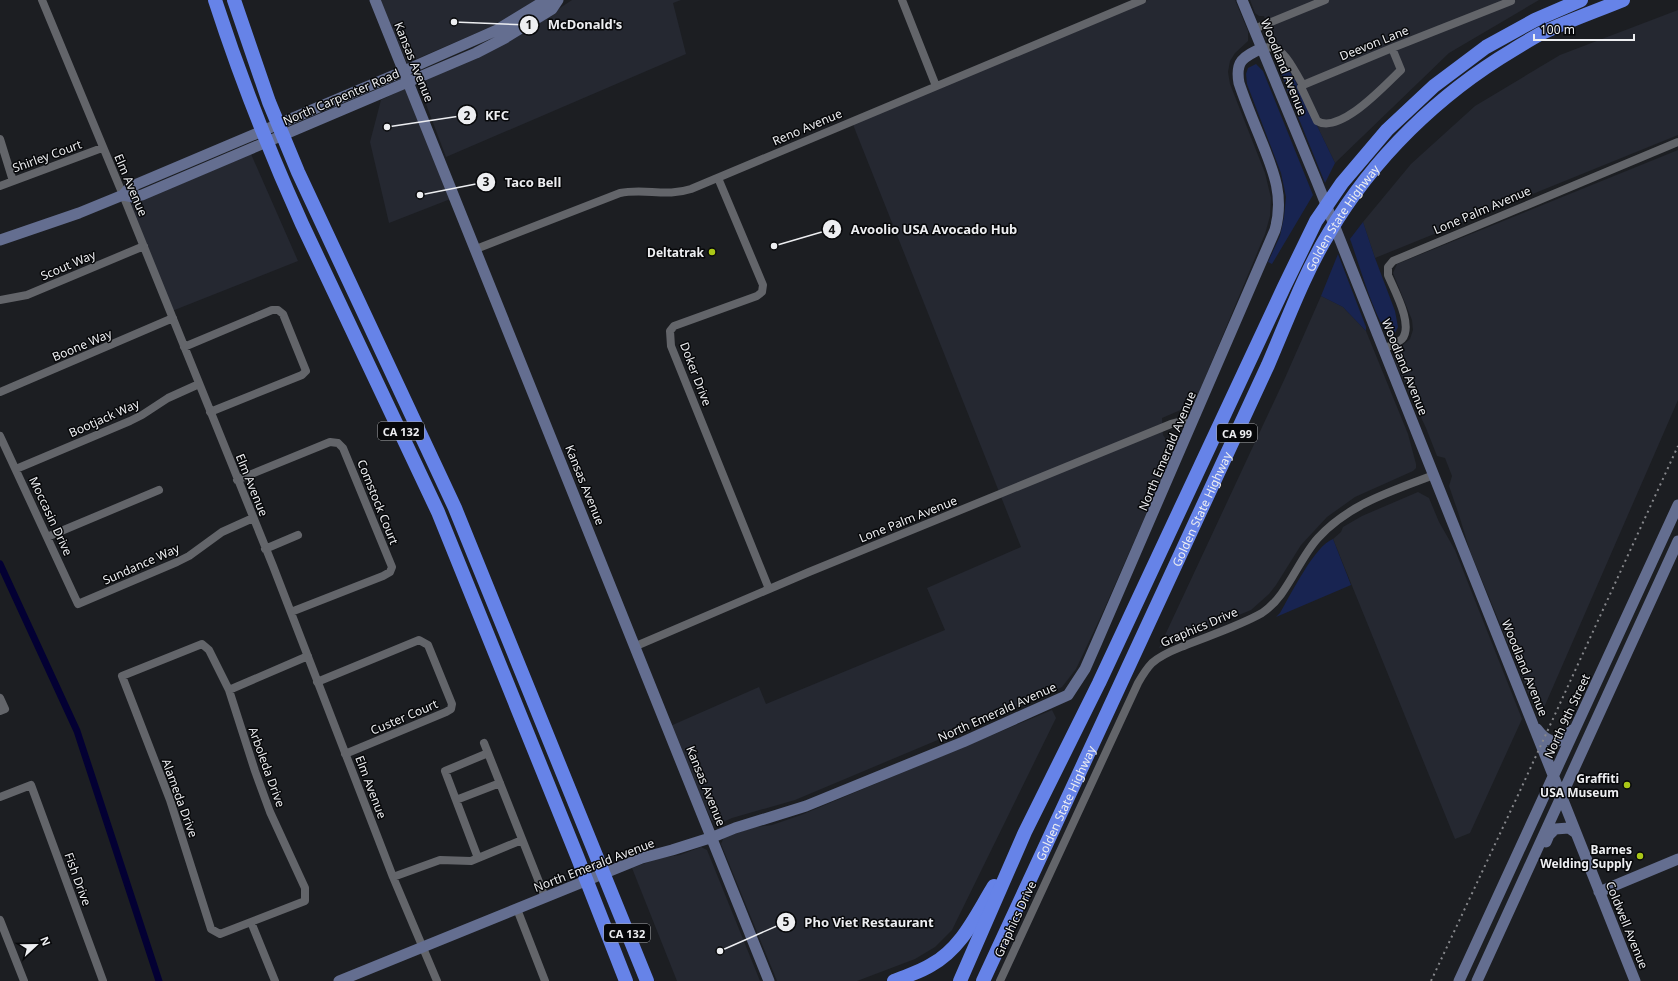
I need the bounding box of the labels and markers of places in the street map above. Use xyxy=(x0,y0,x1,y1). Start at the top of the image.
callout: McDonald's xyxy=(519,12,630,37)
callout: KFC xyxy=(457,103,517,128)
callout: Taco Bell xyxy=(476,169,569,194)
callout: Avoolio USA Avocado Hub xyxy=(822,217,1025,242)
place label: Deltatrak xyxy=(647,244,705,261)
marker: Deltatrak xyxy=(707,247,717,257)
place label: Graffiti USA Museum xyxy=(1540,770,1619,801)
marker: Graffiti USA Museum xyxy=(1622,780,1632,790)
place label: Barnes Welding Supply xyxy=(1540,841,1632,872)
marker: Barnes Welding Supply xyxy=(1635,851,1645,861)
callout: Pho Viet Restaurant xyxy=(776,910,941,935)

